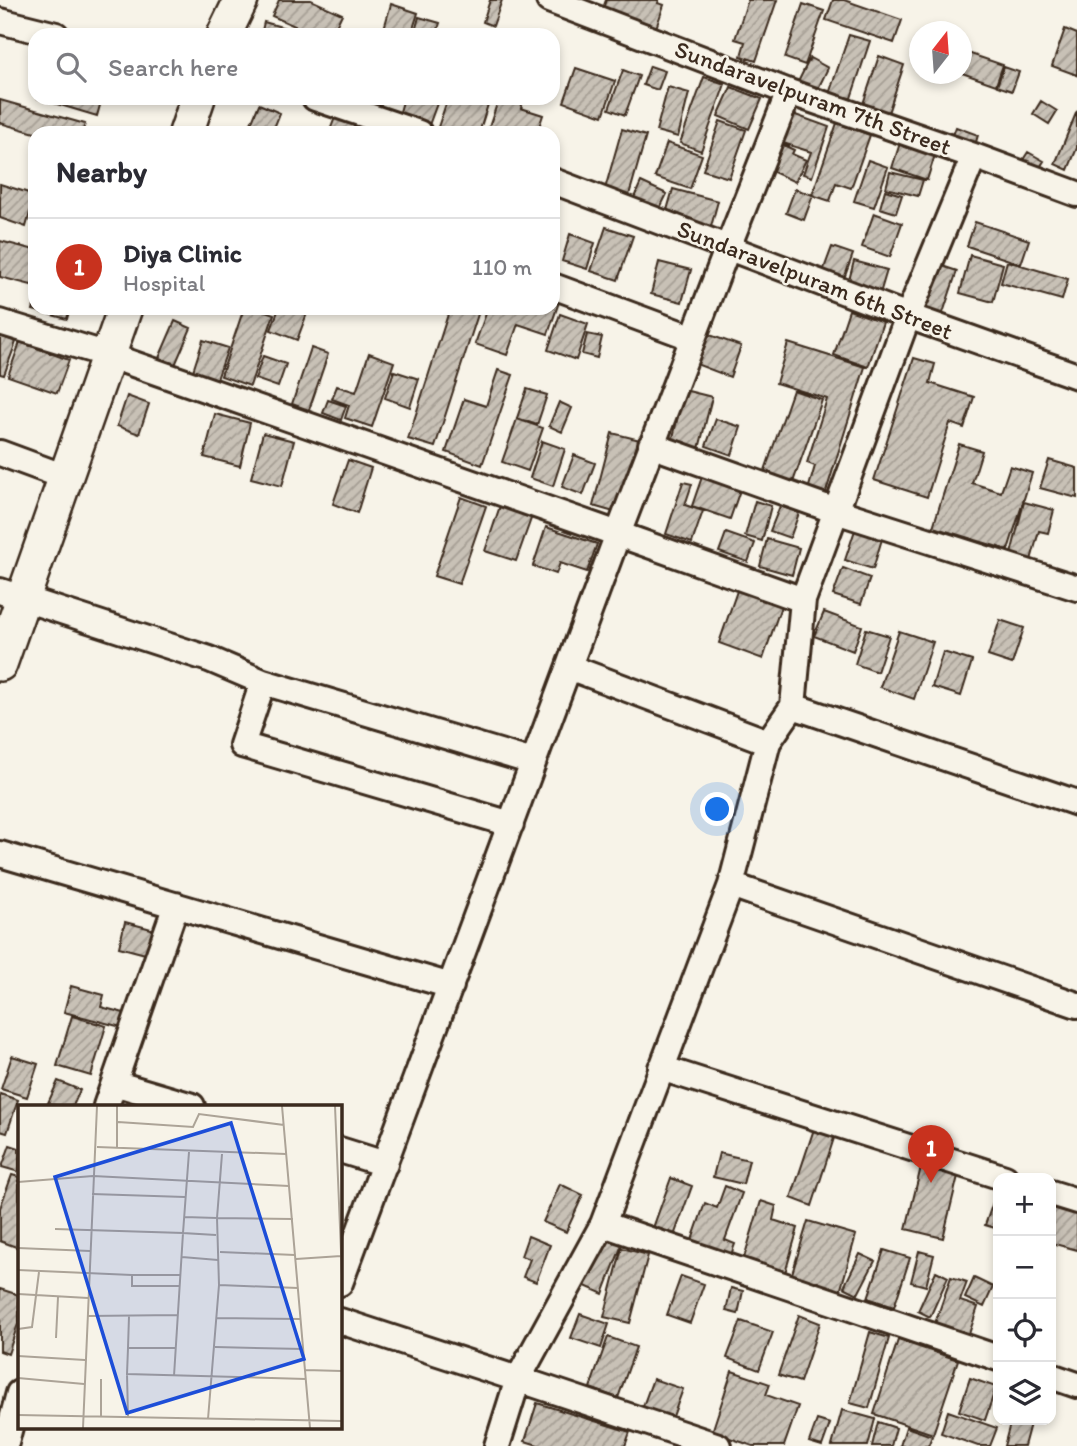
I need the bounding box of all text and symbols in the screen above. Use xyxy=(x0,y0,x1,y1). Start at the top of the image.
north arrow xyxy=(909,21,972,84)
search box xyxy=(28,28,560,105)
street label: Sundaravelpuram 7th Street xyxy=(671,34,955,161)
icon: search xyxy=(52,48,90,86)
text: Search here xyxy=(108,51,238,83)
text: Nearby xyxy=(56,153,147,190)
street label: Sundaravelpuram 6th Street xyxy=(673,214,957,346)
text: Diya Clinic xyxy=(123,237,242,269)
text: 1 xyxy=(74,253,84,281)
text: 110 m xyxy=(472,253,532,281)
text: Hospital xyxy=(123,269,205,297)
your location xyxy=(700,792,734,826)
inset map xyxy=(18,1105,341,1428)
pin: 1 xyxy=(908,1125,954,1183)
map controls xyxy=(993,1173,1056,1425)
button: + xyxy=(993,1173,1056,1236)
button: − xyxy=(993,1236,1056,1299)
button: locate xyxy=(993,1299,1056,1362)
button: layers xyxy=(993,1362,1056,1425)

